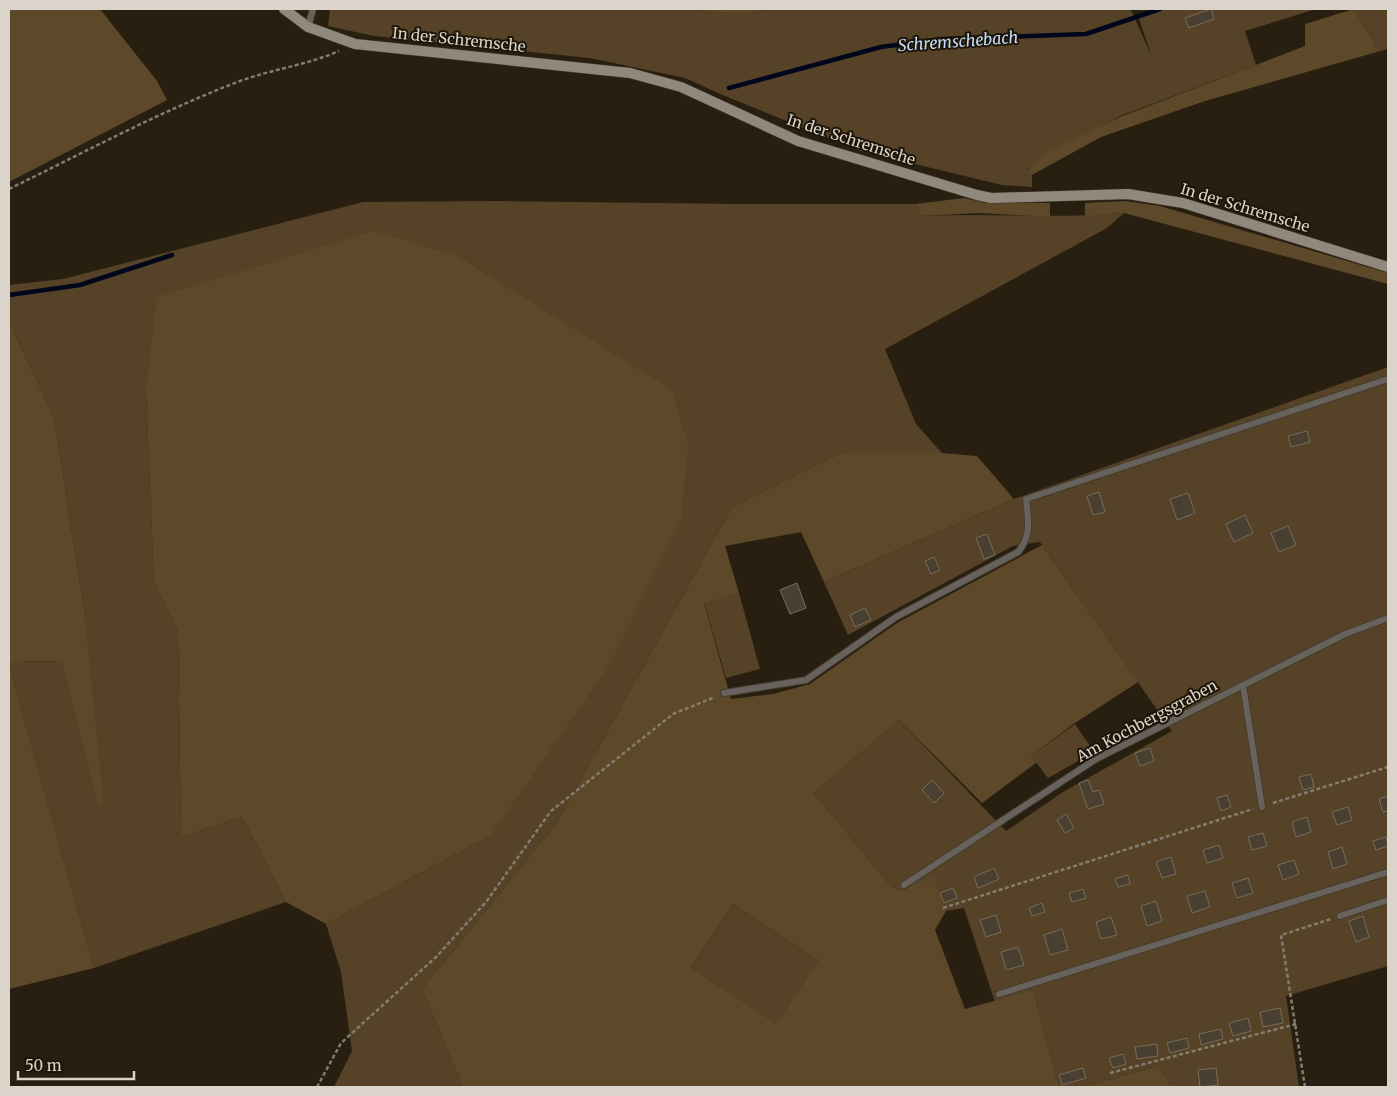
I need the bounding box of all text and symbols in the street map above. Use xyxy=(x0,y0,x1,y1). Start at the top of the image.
street label: In der Schremsche xyxy=(391,23,527,56)
water label: Schremschebach xyxy=(897,27,1019,55)
street label: In der Schremsche xyxy=(784,110,918,169)
street label: In der Schremsche xyxy=(1178,179,1312,236)
street label: Am Kochbergsgraben xyxy=(1072,675,1220,766)
scale bar xyxy=(18,1048,134,1080)
text: 50 m xyxy=(25,1056,62,1075)

